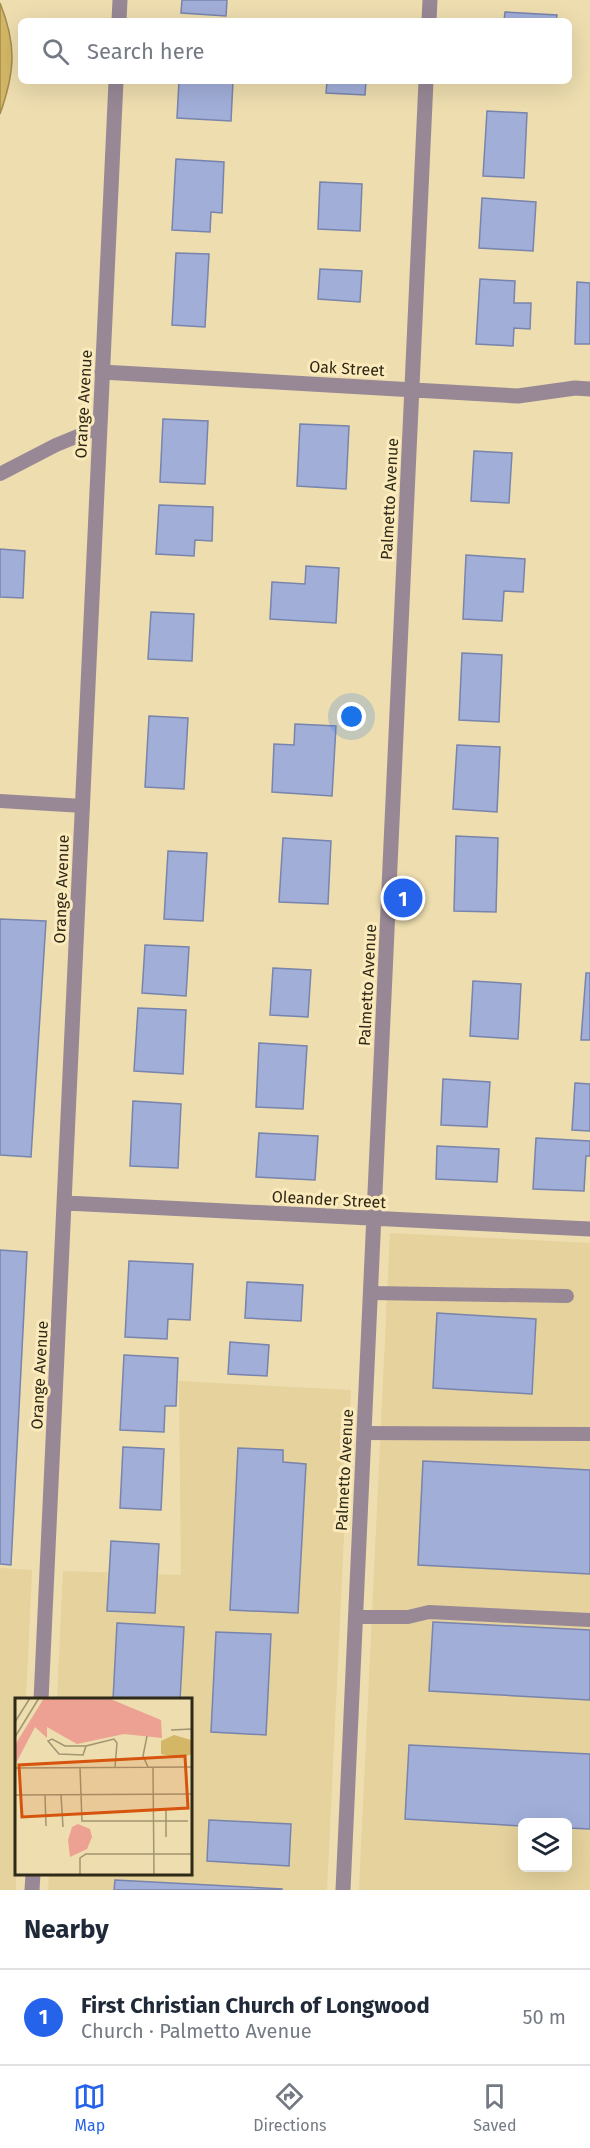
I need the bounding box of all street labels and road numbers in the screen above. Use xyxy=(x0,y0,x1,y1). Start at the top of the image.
street label: Orange Avenue xyxy=(71,349,96,459)
street label: Oak Street xyxy=(309,357,385,380)
street label: Palmetto Avenue xyxy=(377,438,402,560)
street label: Orange Avenue xyxy=(50,834,73,944)
street label: Palmetto Avenue xyxy=(355,924,380,1046)
street label: Oleander Street xyxy=(271,1187,387,1212)
street label: Orange Avenue xyxy=(27,1320,52,1430)
street label: Palmetto Avenue xyxy=(332,1409,357,1531)

